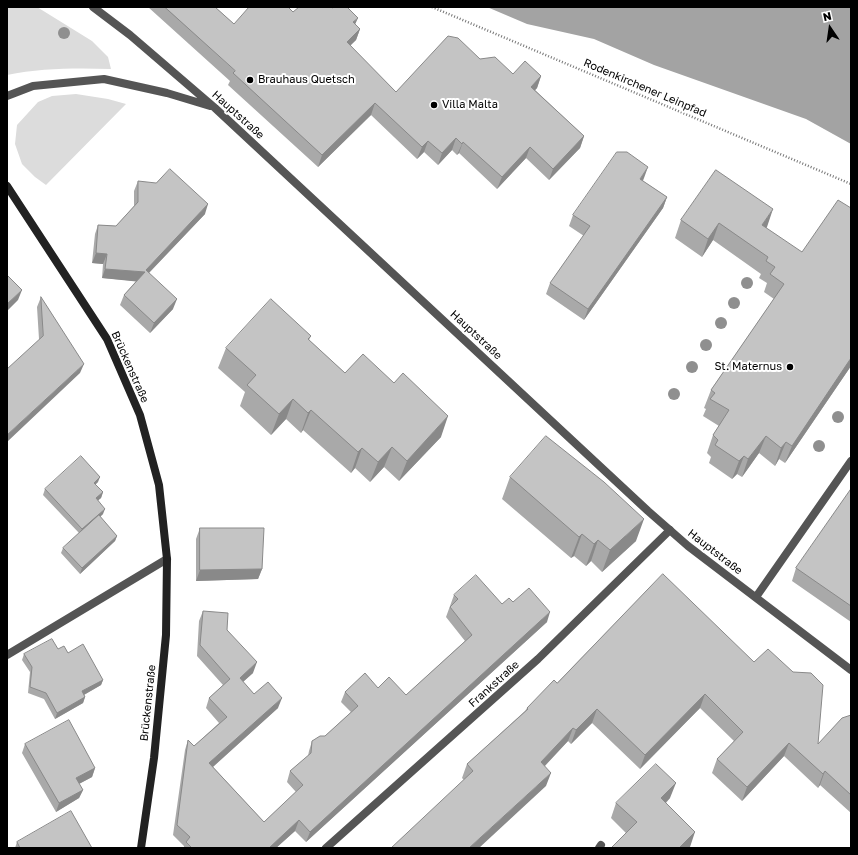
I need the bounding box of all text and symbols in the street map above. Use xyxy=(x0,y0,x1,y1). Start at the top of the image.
north arrow xyxy=(810,8,850,48)
text: N xyxy=(822,9,833,23)
street label: Rodenkirchener Leinpfad xyxy=(582,56,708,120)
place label: Brauhaus Quetsch xyxy=(258,73,355,87)
marker: Brauhaus Quetsch xyxy=(245,75,255,85)
street label: Hauptstraße xyxy=(209,88,267,142)
place label: Villa Malta xyxy=(442,98,498,112)
marker: Villa Malta xyxy=(429,100,439,110)
street label: Hauptstraße xyxy=(447,308,505,362)
street label: Brückenstraße xyxy=(108,329,152,405)
place label: St. Maternus xyxy=(715,360,782,374)
marker: St. Maternus xyxy=(785,362,795,372)
street label: Hauptstraße xyxy=(685,527,745,577)
street label: Frankstraße xyxy=(466,658,522,710)
street label: Brückenstraße xyxy=(137,664,159,742)

